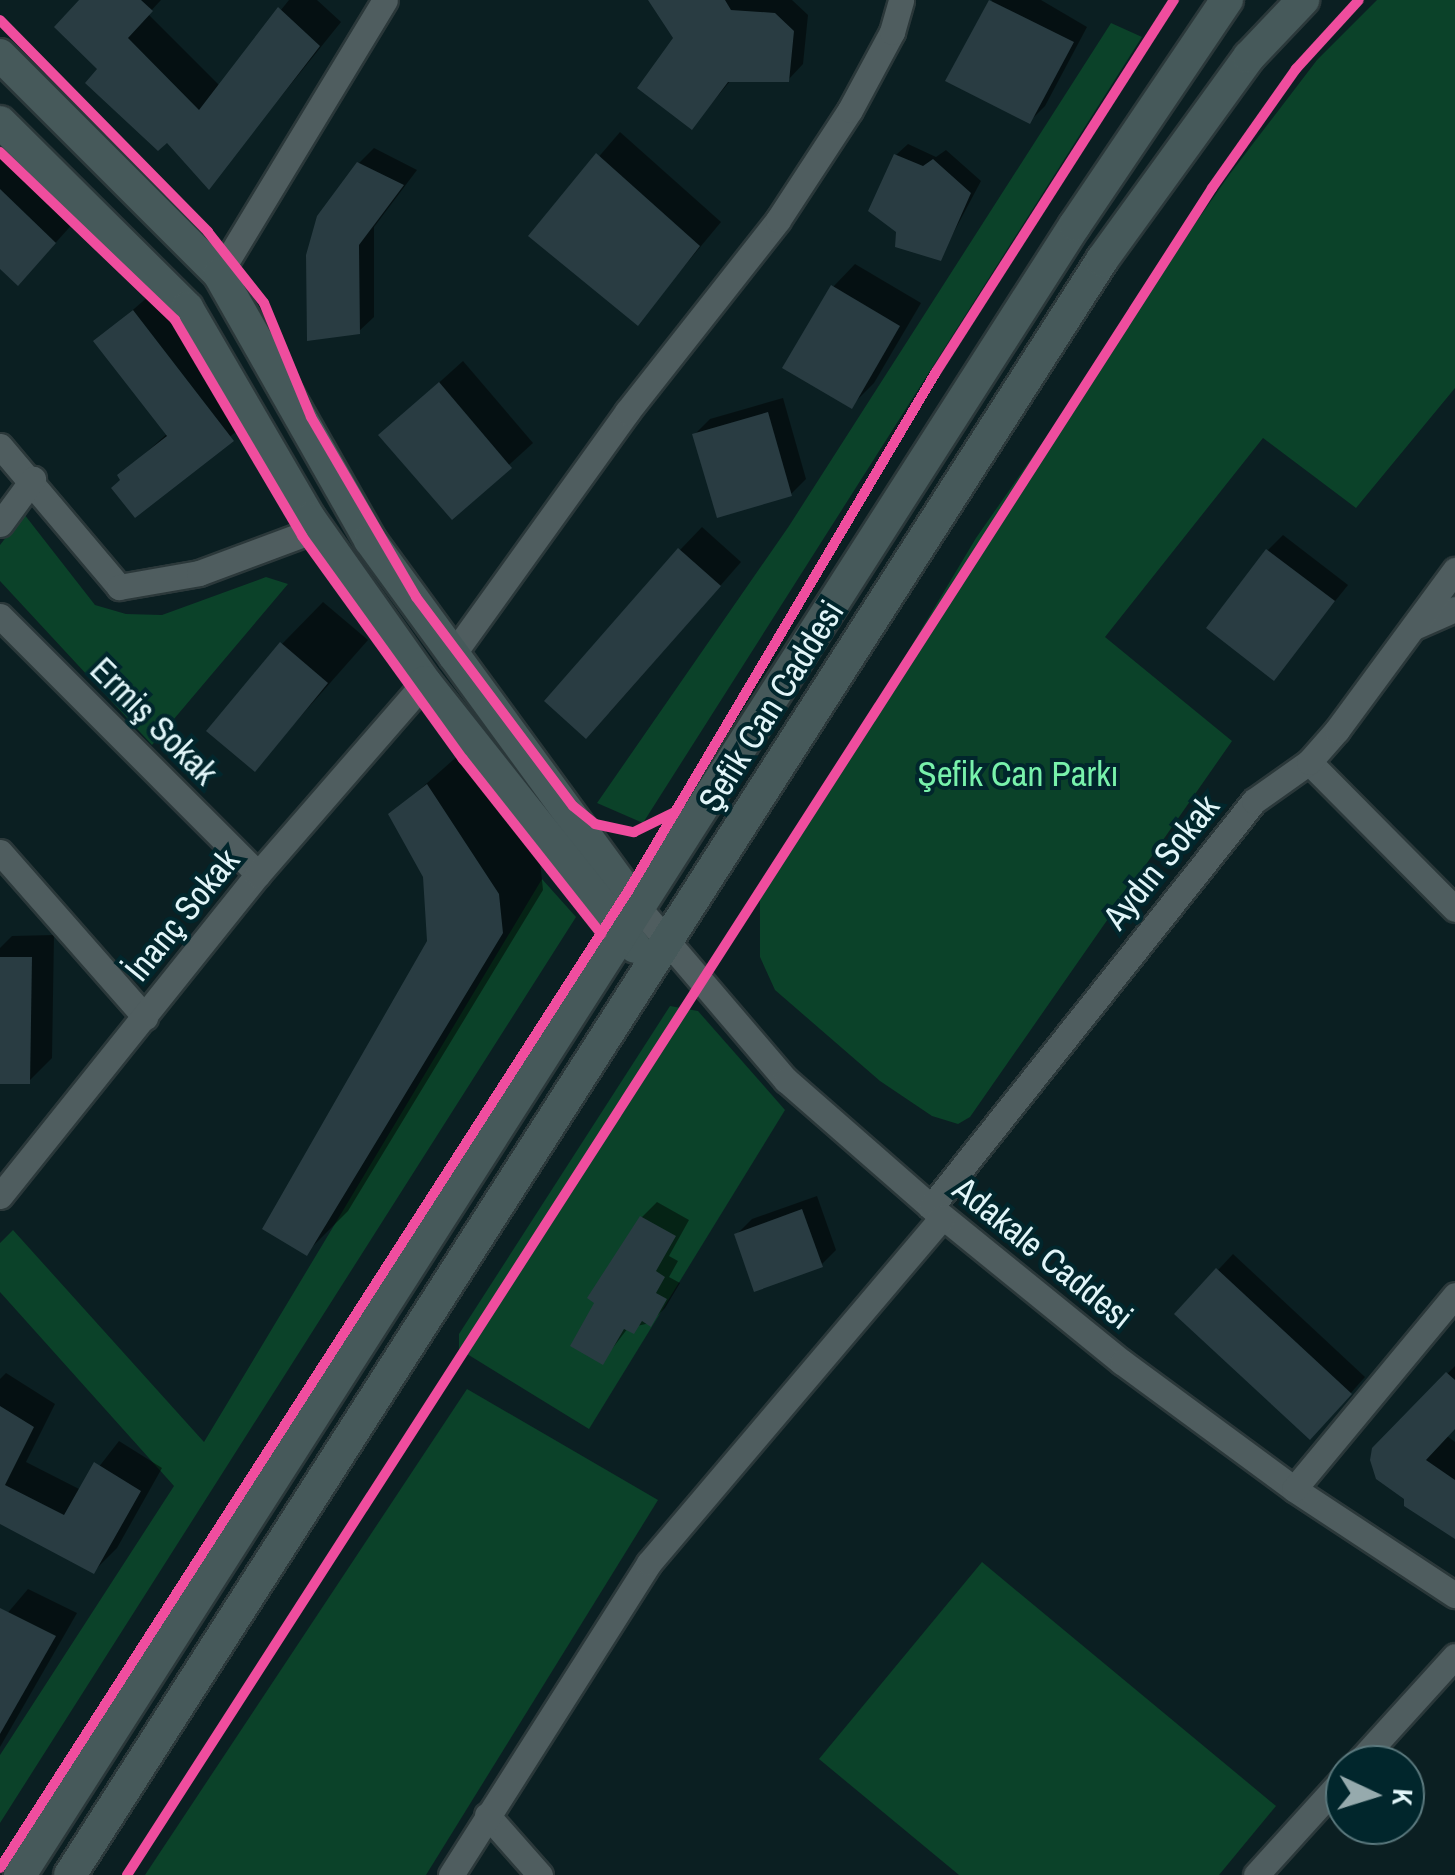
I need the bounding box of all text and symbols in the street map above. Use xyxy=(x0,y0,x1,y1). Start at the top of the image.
street label: Şefik Can Caddesi xyxy=(689,593,853,819)
street label: Ermiş Sokak xyxy=(82,649,226,793)
park label: Şefik Can Parkı xyxy=(917,753,1119,795)
street label: Aydın Sokak xyxy=(1094,786,1228,938)
street label: İnanç Sokak xyxy=(116,840,248,990)
street label: Adakale Caddesi xyxy=(945,1168,1141,1338)
north arrow xyxy=(1325,1745,1425,1845)
text: K xyxy=(1383,1787,1422,1807)

